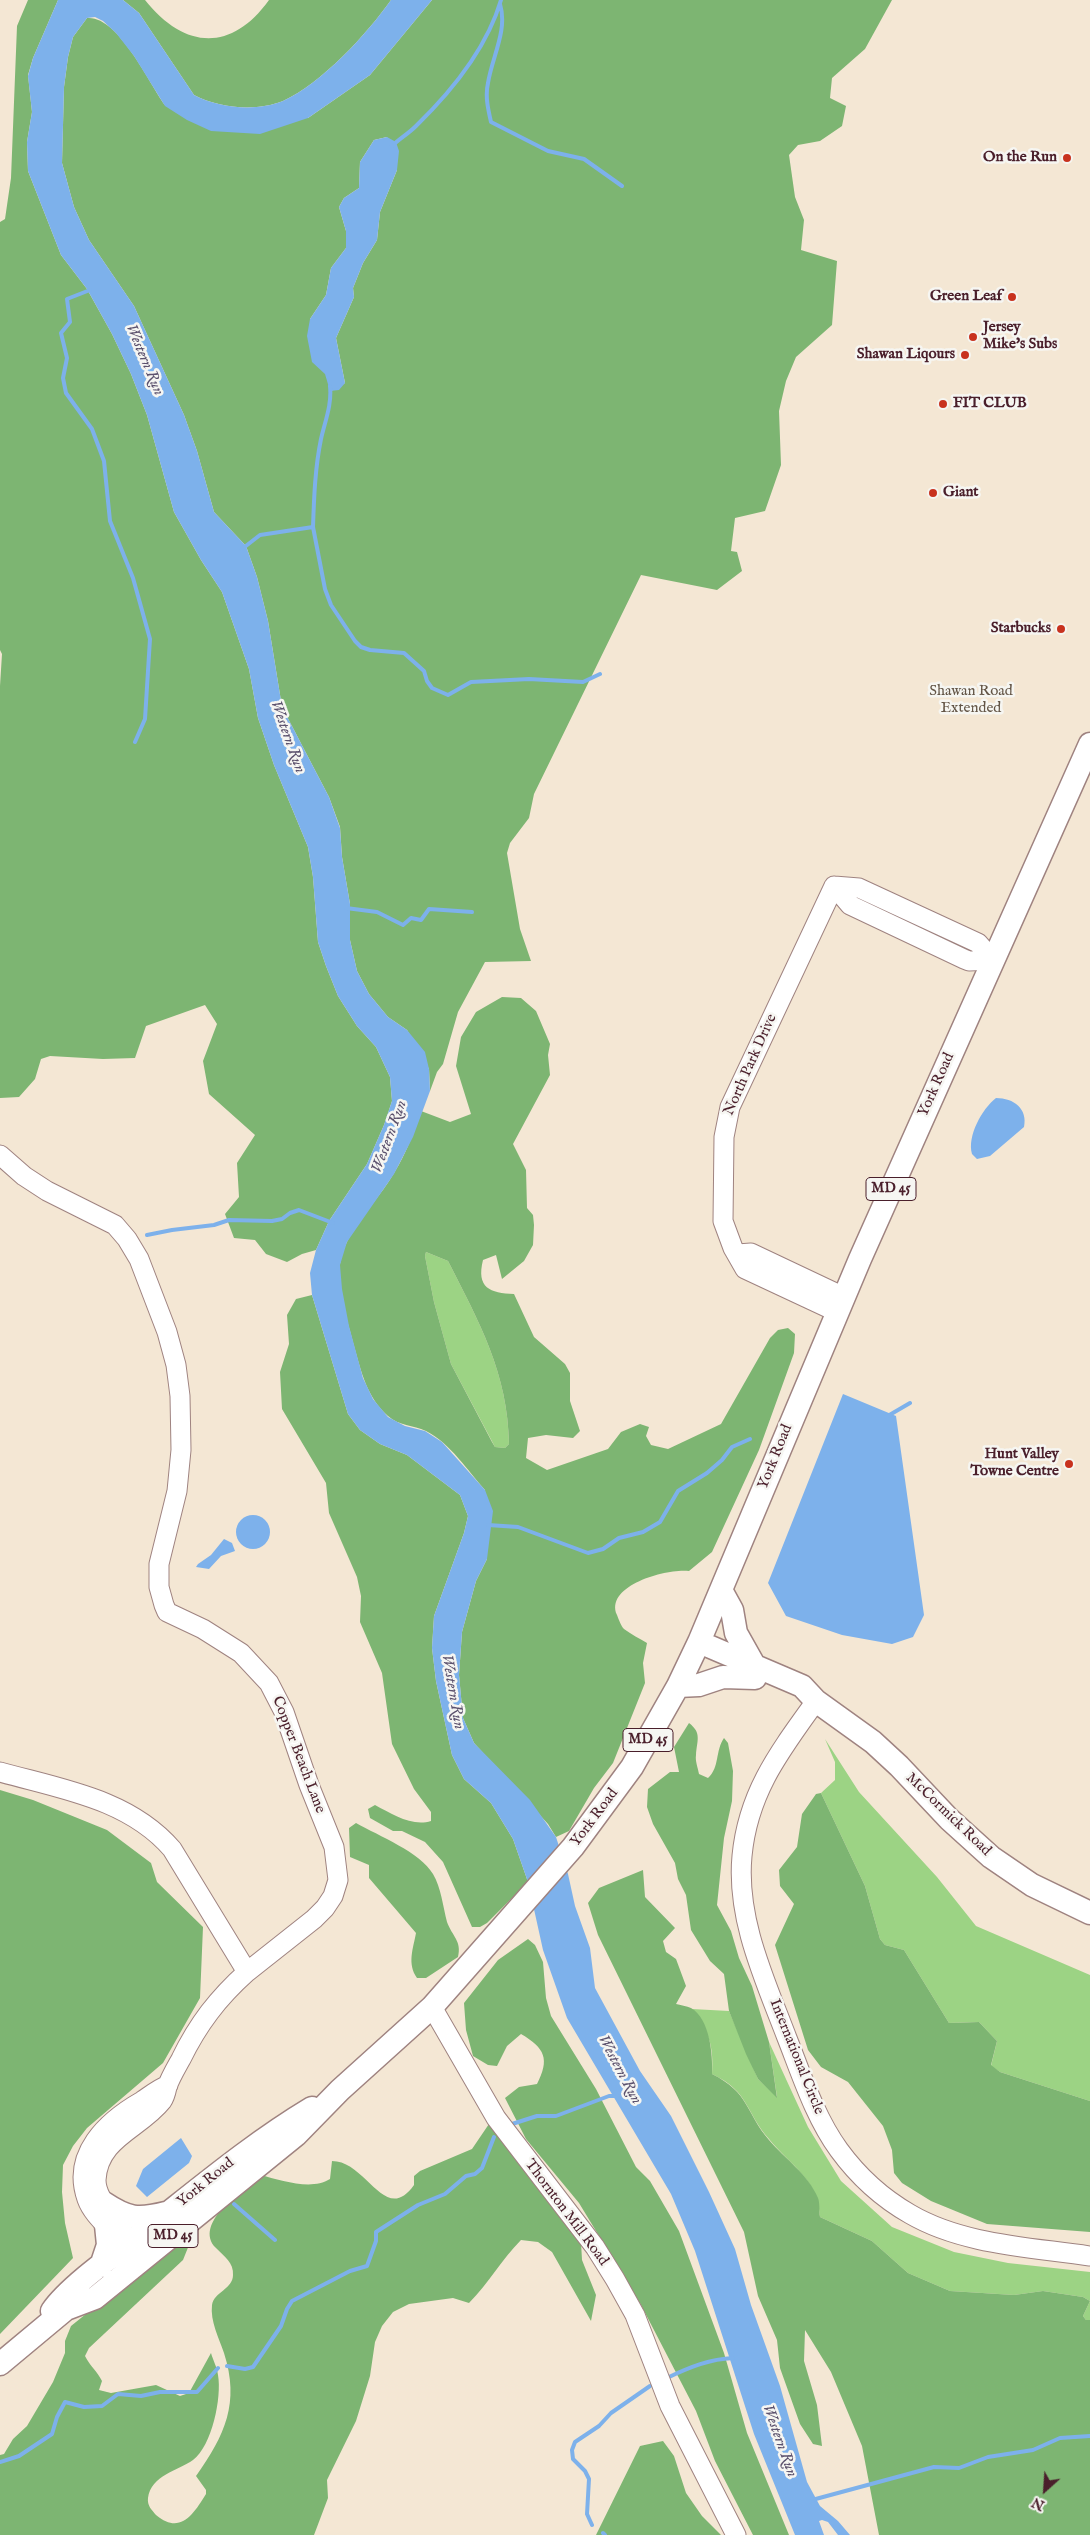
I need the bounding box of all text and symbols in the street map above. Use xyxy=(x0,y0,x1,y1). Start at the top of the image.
place label: On the Run xyxy=(983,149,1057,167)
marker: On the Run xyxy=(1061,152,1073,164)
place label: Green Leaf xyxy=(930,288,1002,306)
marker: Green Leaf xyxy=(1006,291,1018,303)
place label: Jersey Mike's Subs xyxy=(983,319,1057,354)
water label: Western Run xyxy=(120,321,168,399)
marker: Jersey Mike's Subs xyxy=(967,331,979,343)
place label: Shawan Liqours xyxy=(857,346,955,364)
marker: Shawan Liqours xyxy=(959,349,971,361)
place label: FIT CLUB xyxy=(953,395,1027,413)
marker: FIT CLUB xyxy=(937,398,949,410)
place label: Giant xyxy=(943,484,979,502)
marker: Giant xyxy=(927,487,939,499)
place label: Starbucks xyxy=(991,620,1051,638)
marker: Starbucks xyxy=(1055,623,1067,635)
park label: Shawan Road Extended xyxy=(929,683,1013,718)
water label: Western Run xyxy=(265,698,309,776)
street label: North Park Drive xyxy=(721,1011,781,1119)
street label: York Road xyxy=(915,1050,959,1120)
water label: Western Run xyxy=(368,1098,412,1176)
road number: MD 45 xyxy=(866,1178,916,1200)
street label: York Road xyxy=(755,1422,797,1492)
place label: Hunt Valley Towne Centre xyxy=(970,1446,1059,1481)
marker: Hunt Valley Towne Centre xyxy=(1063,1458,1075,1470)
water label: Western Run xyxy=(436,1653,468,1731)
street label: Copper Beach Lane xyxy=(267,1694,329,1816)
road number: MD 45 xyxy=(623,1728,673,1752)
street label: McCormick Road xyxy=(901,1770,995,1860)
street label: York Road xyxy=(567,1785,623,1851)
street label: International Circle xyxy=(765,1997,827,2117)
water label: Western Run xyxy=(593,2032,645,2108)
street label: York Road xyxy=(174,2155,238,2211)
street label: Thornton Mill Road xyxy=(520,2156,612,2270)
road number: MD 45 xyxy=(148,2224,198,2248)
water label: Western Run xyxy=(757,2402,801,2480)
north arrow xyxy=(1020,2465,1070,2515)
text: N xyxy=(1029,2493,1048,2514)

